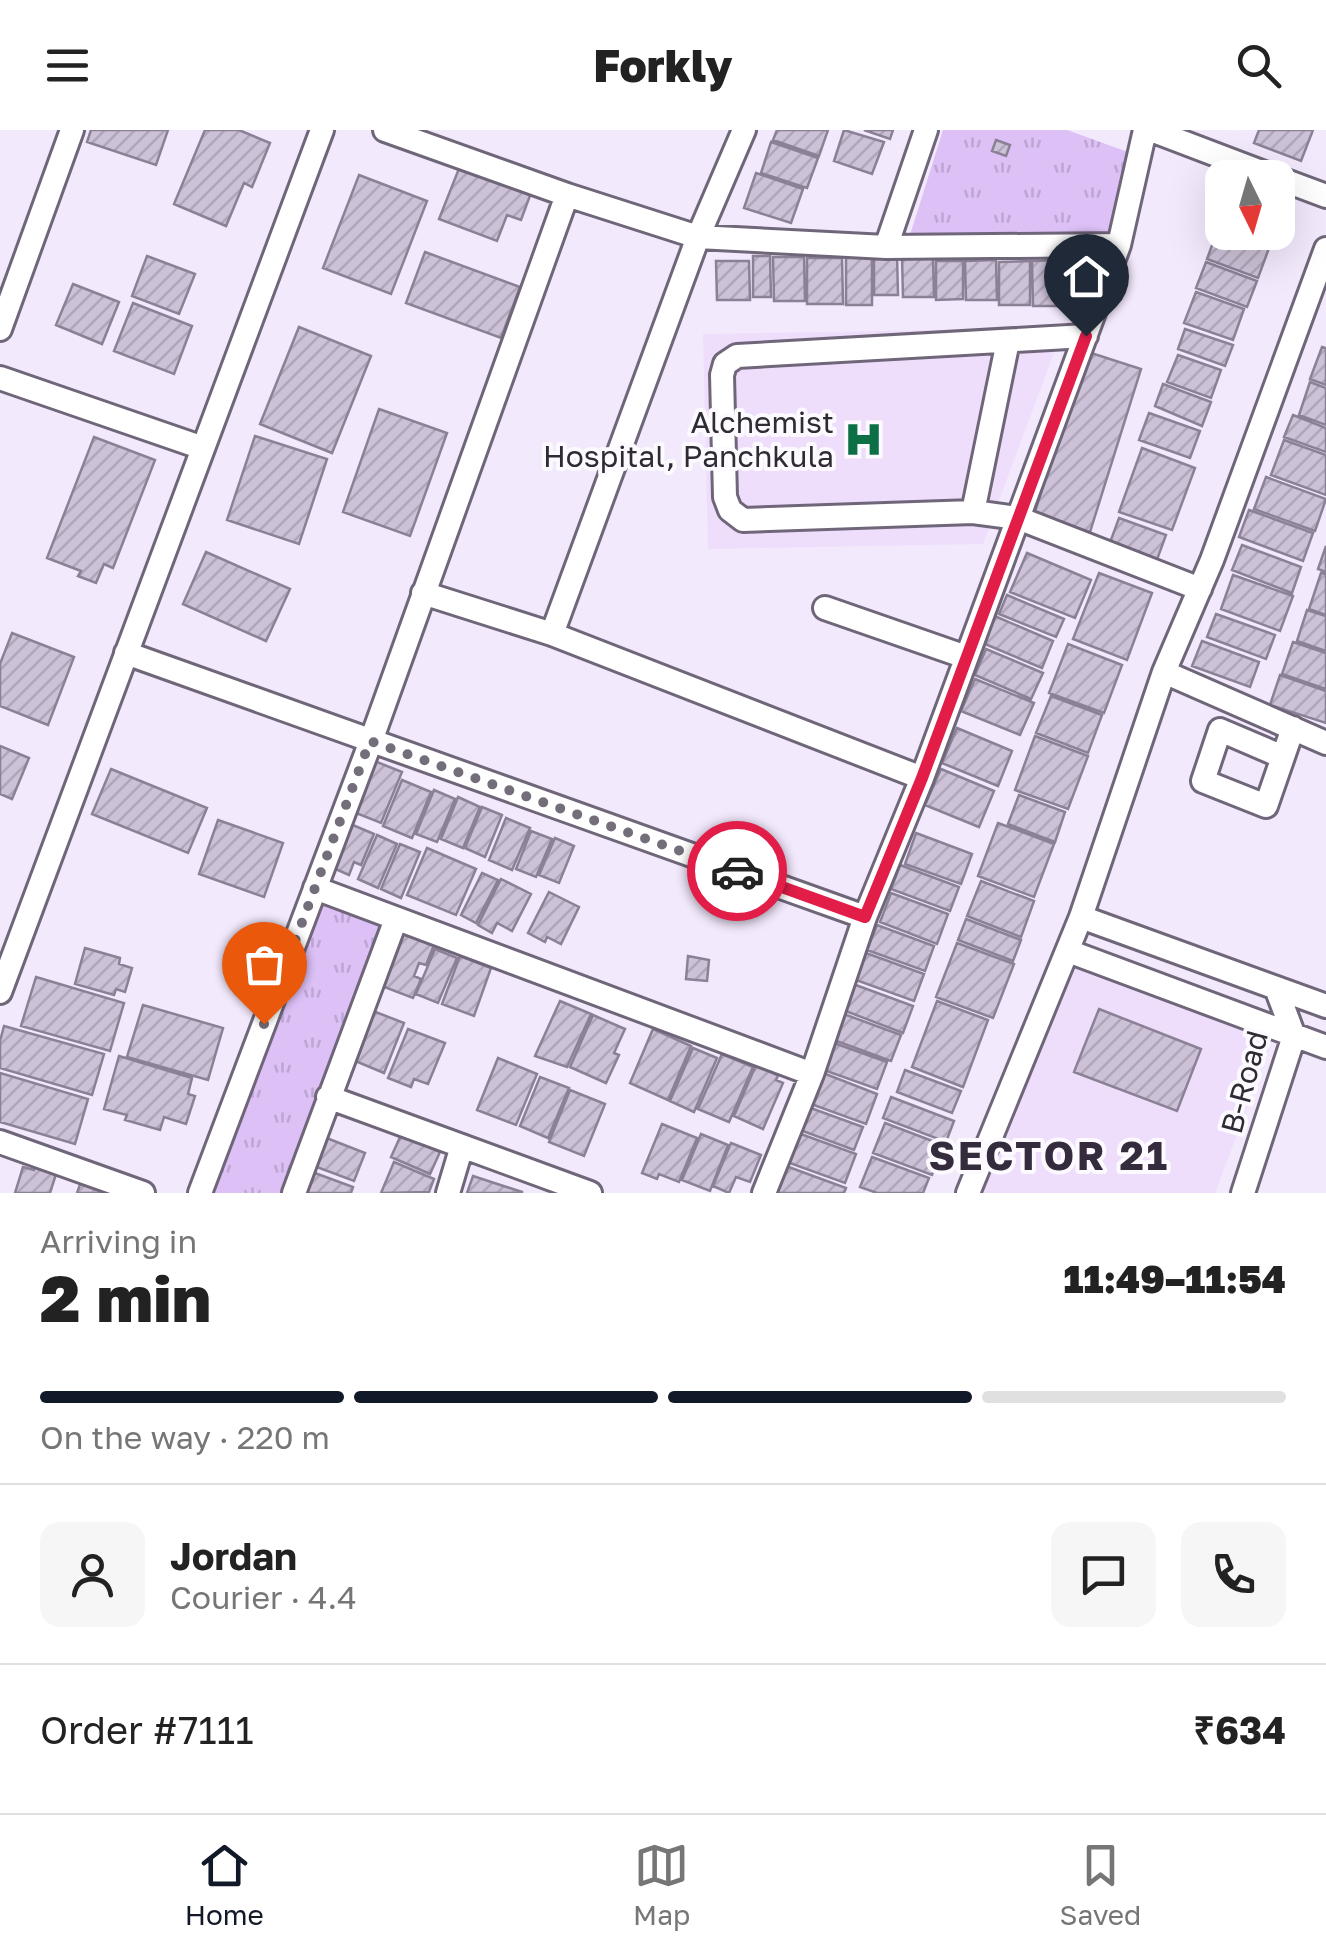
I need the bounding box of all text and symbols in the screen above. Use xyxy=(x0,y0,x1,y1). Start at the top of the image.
icon: menu xyxy=(40,38,95,93)
text: Forkly xyxy=(593,38,733,92)
icon: search xyxy=(1231,38,1286,93)
north arrow xyxy=(1205,160,1295,250)
map controls xyxy=(1205,160,1295,250)
pin xyxy=(1044,234,1129,337)
icon: home xyxy=(1059,249,1114,304)
place label: Alchemist Hospital, Panchkula xyxy=(543,404,834,474)
hospital icon: Alchemist Hospital, Panchkula xyxy=(843,418,885,460)
courier xyxy=(687,821,787,921)
icon: car xyxy=(710,844,765,899)
pin xyxy=(222,922,307,1025)
icon: bag xyxy=(237,937,292,992)
street label: B-Road xyxy=(1213,1027,1275,1137)
district label: SECTOR 21 xyxy=(929,1131,1170,1179)
text: Arriving in xyxy=(40,1222,197,1260)
text: 11:49–11:54 xyxy=(1063,1256,1286,1301)
text: 2 min xyxy=(40,1258,211,1336)
text: On the way · 220 m xyxy=(40,1418,330,1456)
button: person xyxy=(40,1522,145,1627)
button: chat xyxy=(1051,1522,1156,1627)
button: phone xyxy=(1181,1522,1286,1627)
text: Jordan xyxy=(170,1533,297,1578)
text: Courier · 4.4 xyxy=(170,1578,357,1616)
text: Order #7111 xyxy=(40,1707,254,1752)
text: ₹634 xyxy=(1193,1707,1286,1752)
tab: Home xyxy=(185,1838,264,1931)
tab: Map xyxy=(633,1838,690,1931)
tab: Saved xyxy=(1060,1838,1141,1931)

